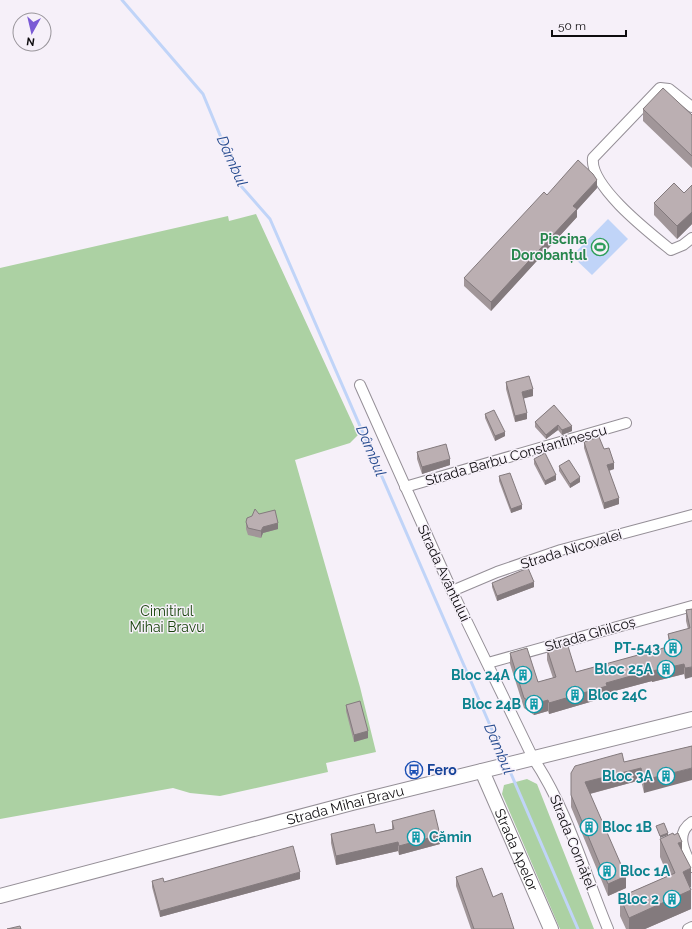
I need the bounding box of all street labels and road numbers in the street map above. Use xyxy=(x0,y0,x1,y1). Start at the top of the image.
street label: Strada Barbu Constantinescu xyxy=(423,421,609,489)
street label: Strada Avântului xyxy=(415,522,473,624)
street label: Strada Nicovalei xyxy=(518,526,624,572)
street label: Strada Ghilcoș xyxy=(543,613,637,655)
street label: Strada Mihai Bravu xyxy=(285,782,406,828)
street label: Strada Cornățel xyxy=(547,792,599,892)
street label: Strada Apelor xyxy=(491,806,541,894)

